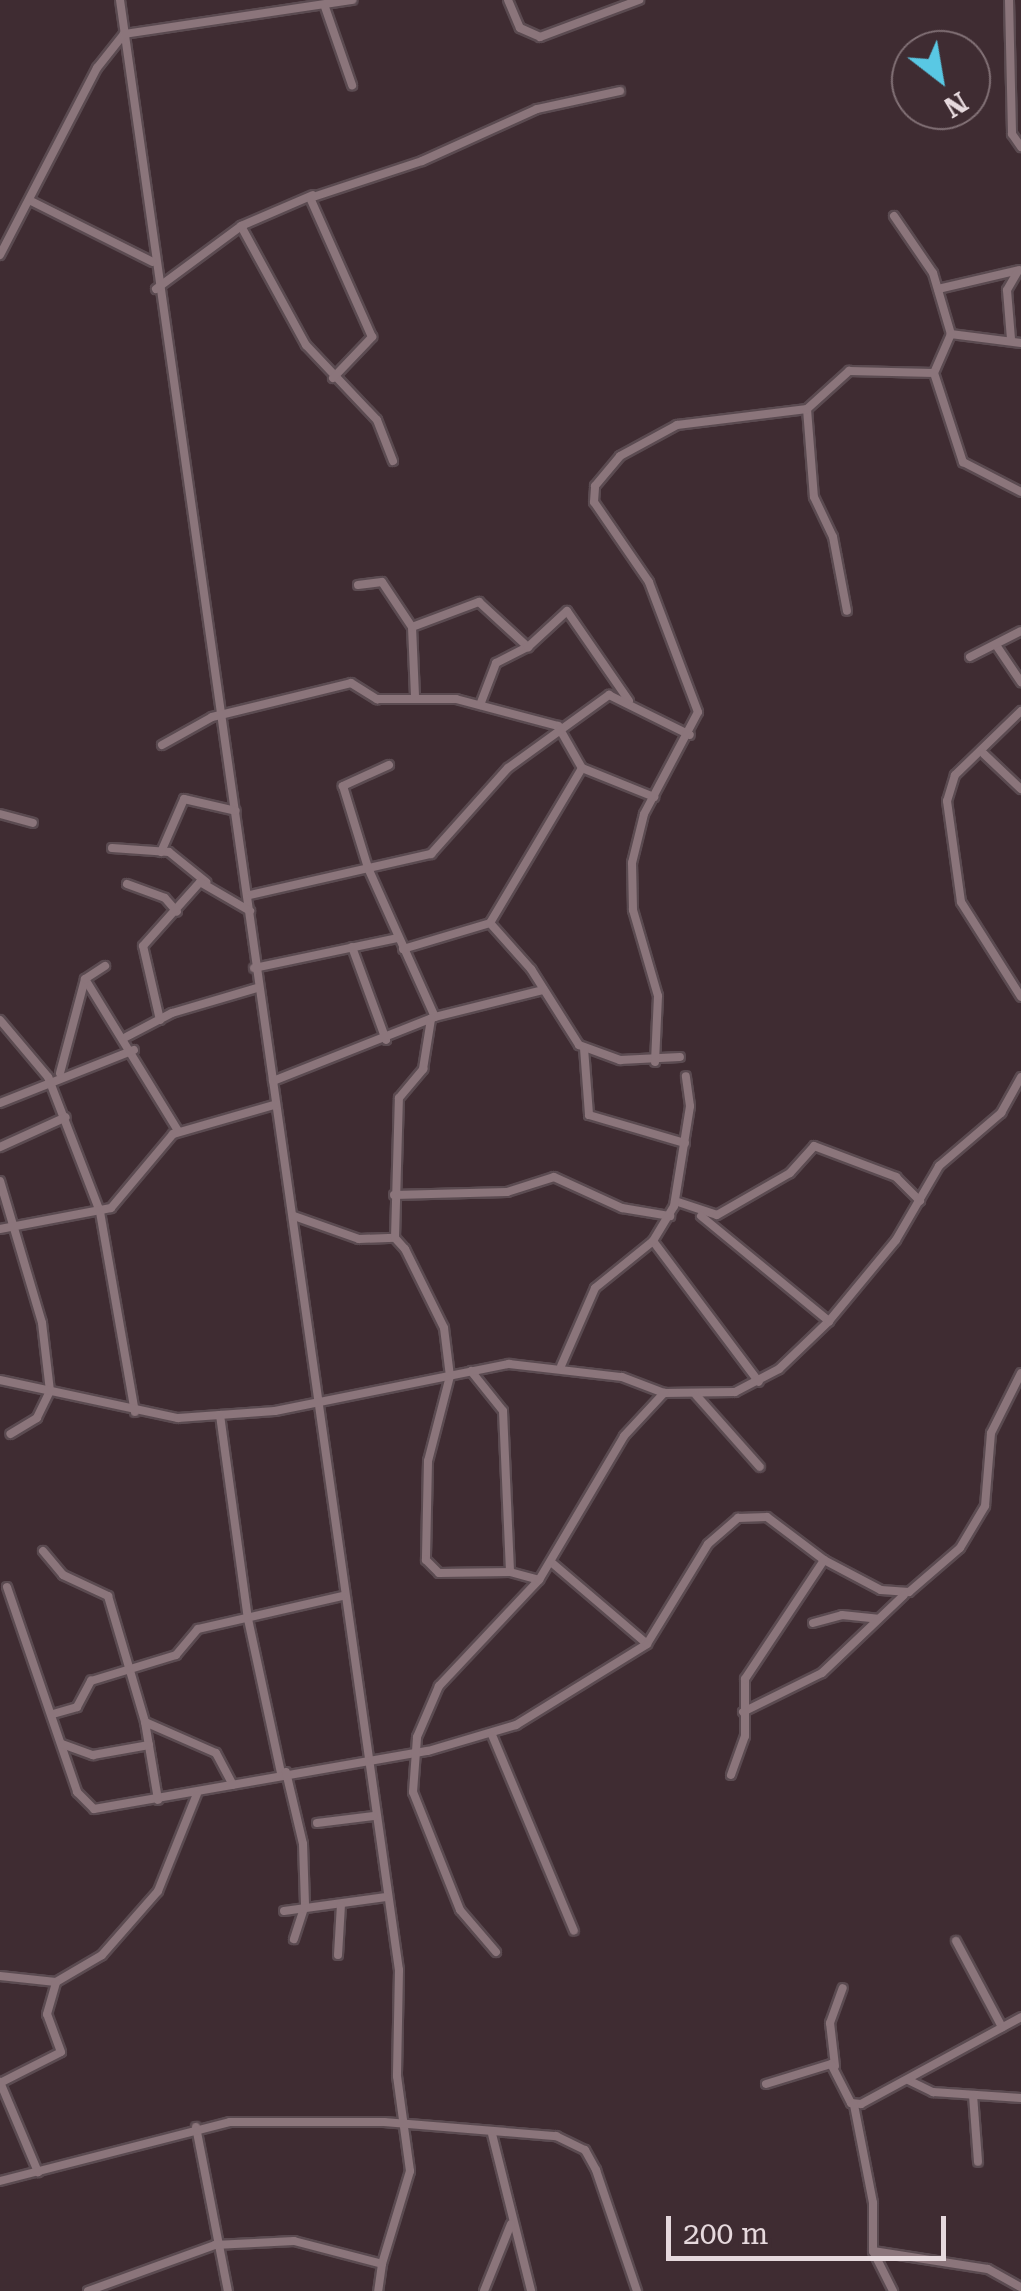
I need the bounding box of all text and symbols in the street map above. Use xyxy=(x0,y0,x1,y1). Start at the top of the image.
north arrow xyxy=(891,30,991,130)
text: N xyxy=(938,85,973,124)
scale bar xyxy=(671,2196,951,2258)
text: 200 m xyxy=(683,2216,768,2251)

